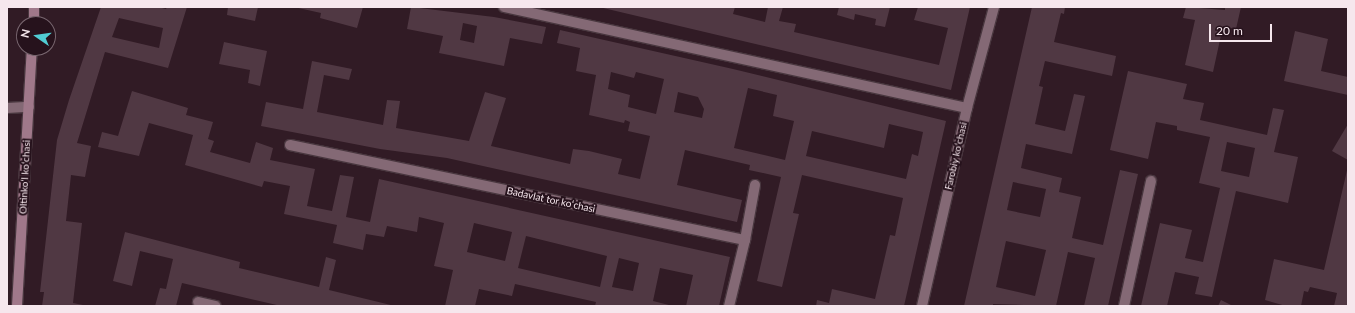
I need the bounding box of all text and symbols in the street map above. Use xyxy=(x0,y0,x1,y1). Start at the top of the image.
north arrow xyxy=(16,16,56,56)
scale bar xyxy=(1211,16,1274,42)
text: 20 m xyxy=(1216,23,1243,38)
text: N xyxy=(18,28,32,39)
street label: Farobiy koʻchasi xyxy=(942,121,970,191)
street label: Oltinkoʻl koʻchasi xyxy=(17,140,33,214)
street label: Badavlat tor koʻchasi xyxy=(506,185,596,215)

